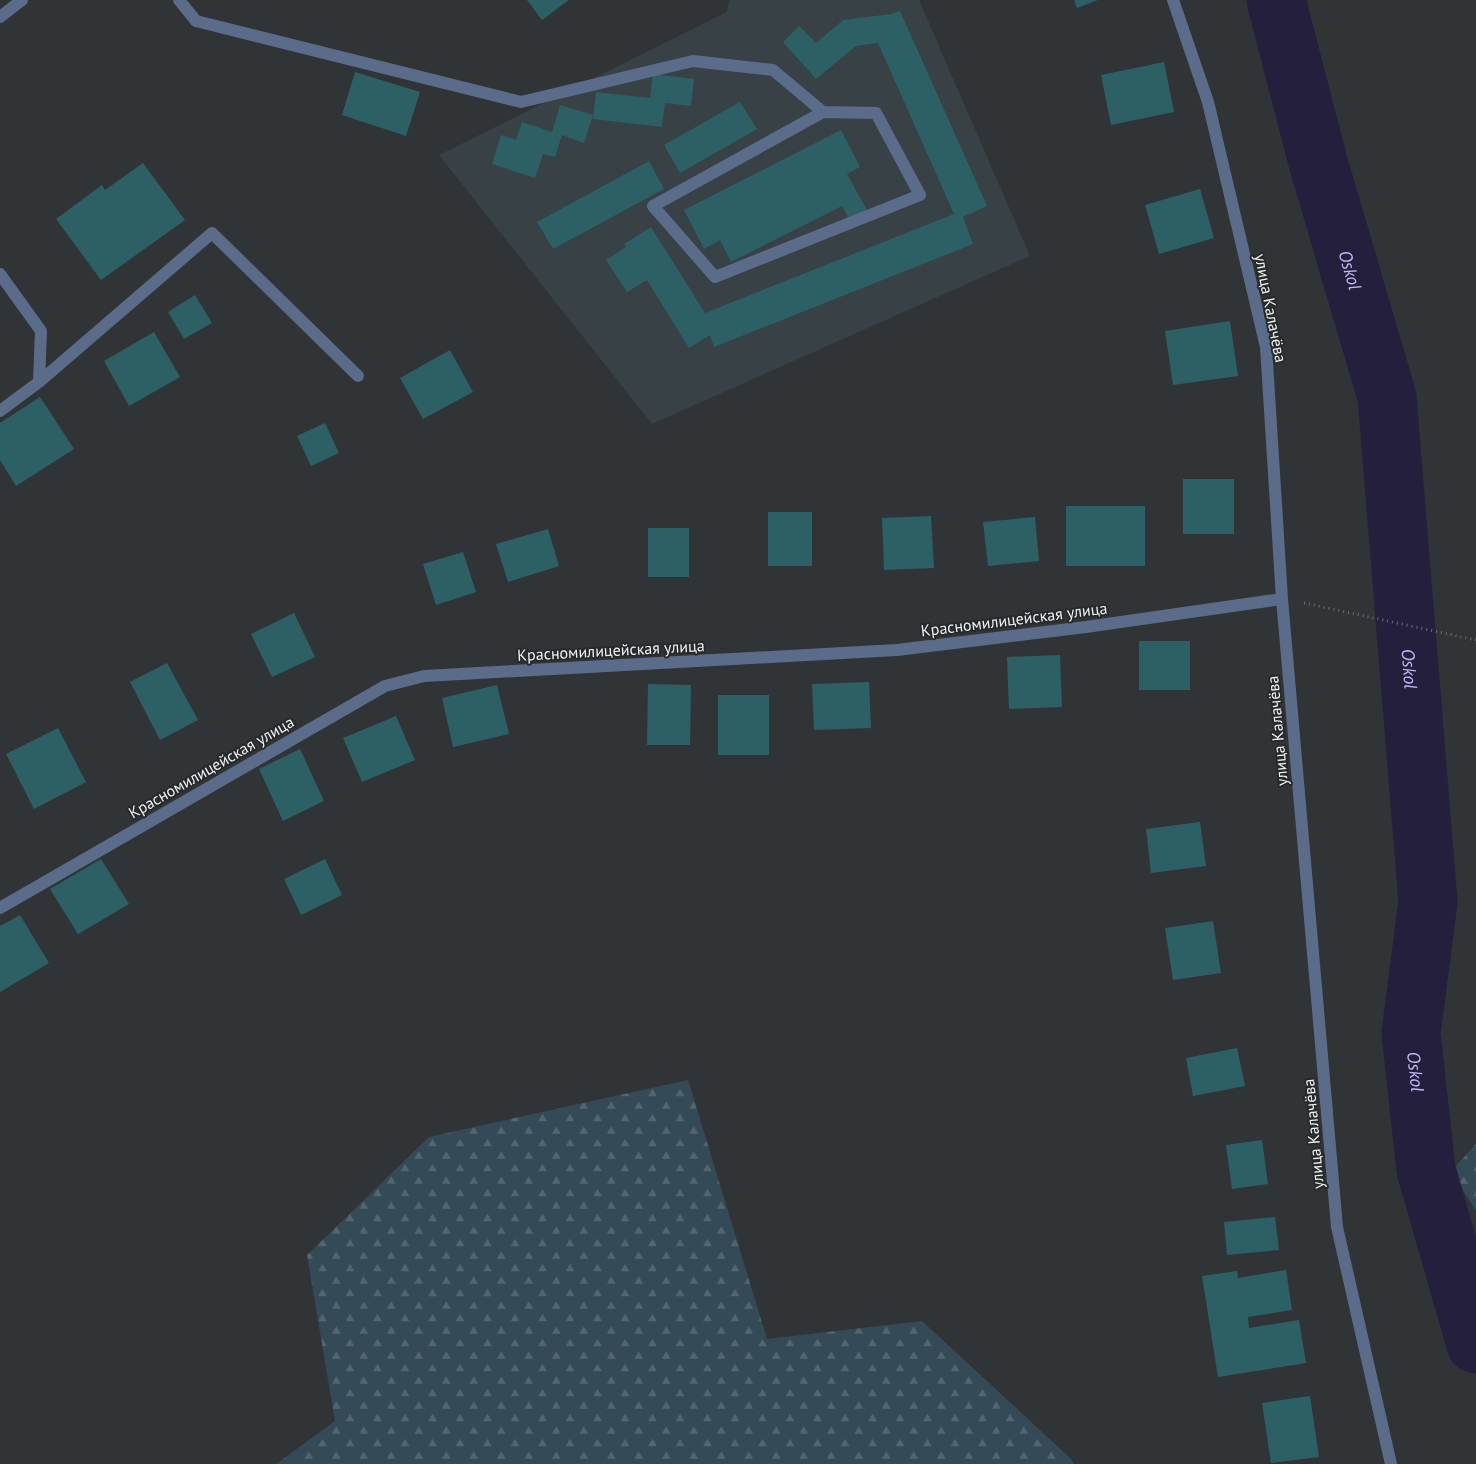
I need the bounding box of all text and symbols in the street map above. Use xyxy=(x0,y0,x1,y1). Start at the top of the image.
water label: Oskol xyxy=(1333,247,1367,293)
street label: улица Калачёва xyxy=(1251,252,1291,364)
street label: Красномилицейская улица xyxy=(920,598,1108,640)
street label: Красномилицейская улица xyxy=(517,635,705,665)
water label: Oskol xyxy=(1396,648,1423,690)
street label: улица Калачёва xyxy=(1262,675,1292,787)
street label: Красномилицейская улица xyxy=(125,711,297,823)
water label: Oskol xyxy=(1402,1050,1429,1093)
street label: улица Калачёва xyxy=(1298,1078,1328,1190)

